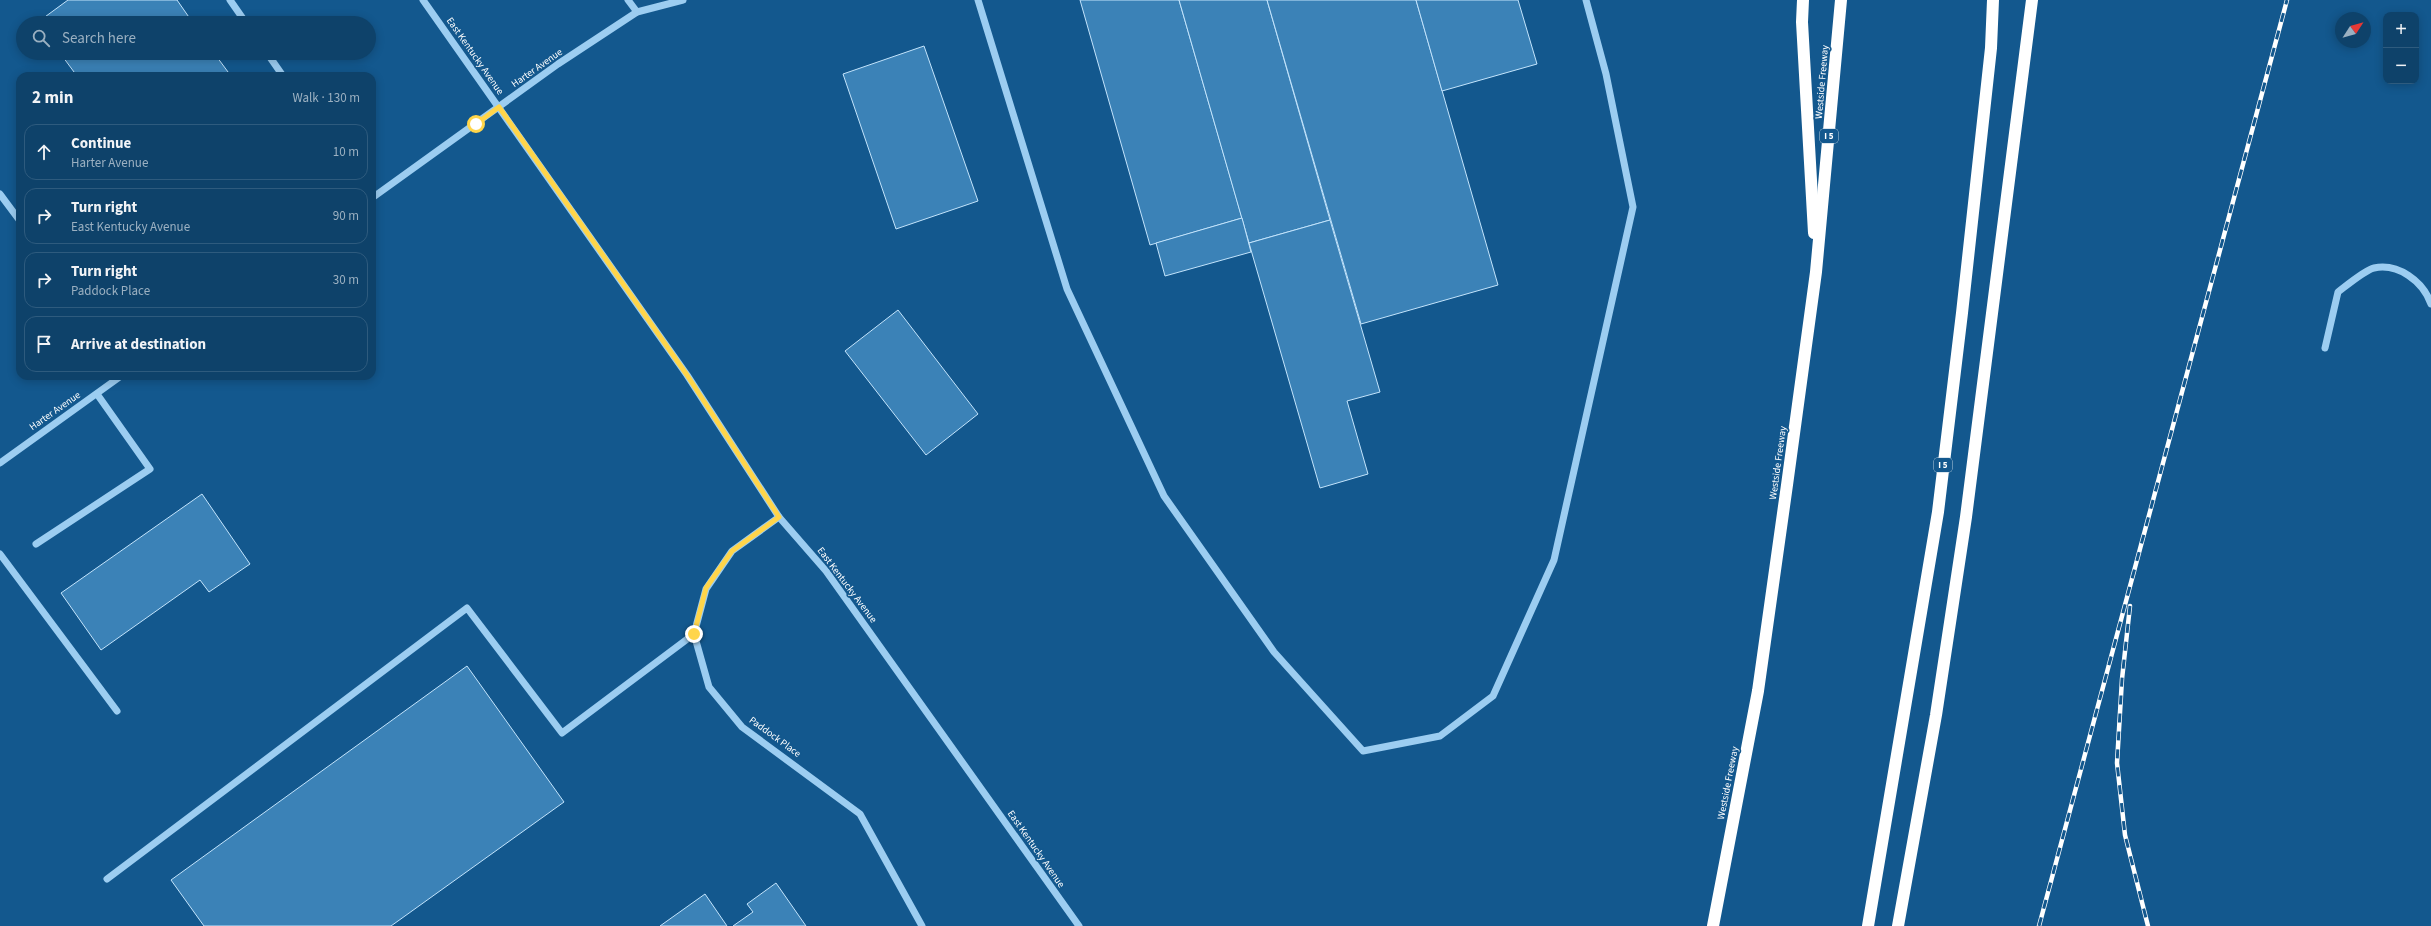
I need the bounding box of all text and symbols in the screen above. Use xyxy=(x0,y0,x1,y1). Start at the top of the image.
north arrow xyxy=(2335,12,2371,48)
map controls xyxy=(2383,12,2419,84)
button: + xyxy=(2383,12,2419,48)
street label: East Kentucky Avenue xyxy=(443,14,507,98)
search box xyxy=(16,16,376,60)
icon: search xyxy=(30,27,52,49)
text: Search here xyxy=(62,28,136,49)
street label: Westside Freeway xyxy=(1812,44,1832,120)
street label: Harter Avenue xyxy=(509,45,565,91)
button: − xyxy=(2383,48,2419,84)
text: 2 min xyxy=(32,86,73,110)
text: Walk · 130 m xyxy=(292,89,360,107)
route start xyxy=(467,115,485,133)
road number: I 5 xyxy=(1820,129,1838,143)
text: Continue xyxy=(71,133,131,154)
icon: ahead xyxy=(33,141,55,163)
text: 10 m xyxy=(333,143,359,161)
text: Harter Avenue xyxy=(71,154,148,172)
text: Turn right xyxy=(71,197,137,218)
icon: right xyxy=(33,205,55,227)
text: 90 m xyxy=(333,207,359,225)
text: East Kentucky Avenue xyxy=(71,218,190,236)
text: Turn right xyxy=(71,261,137,282)
icon: right xyxy=(33,269,55,291)
text: 30 m xyxy=(333,271,359,289)
text: Paddock Place xyxy=(71,282,150,300)
icon: arrive xyxy=(33,333,55,355)
text: Arrive at destination xyxy=(71,334,206,355)
street label: Harter Avenue xyxy=(27,388,83,434)
street label: Westside Freeway xyxy=(1766,425,1790,501)
road number: I 5 xyxy=(1934,458,1952,472)
street label: East Kentucky Avenue xyxy=(814,544,880,626)
route end xyxy=(685,625,703,643)
street label: Paddock Place xyxy=(746,713,804,761)
street label: Westside Freeway xyxy=(1714,745,1742,821)
street label: East Kentucky Avenue xyxy=(1004,807,1068,891)

